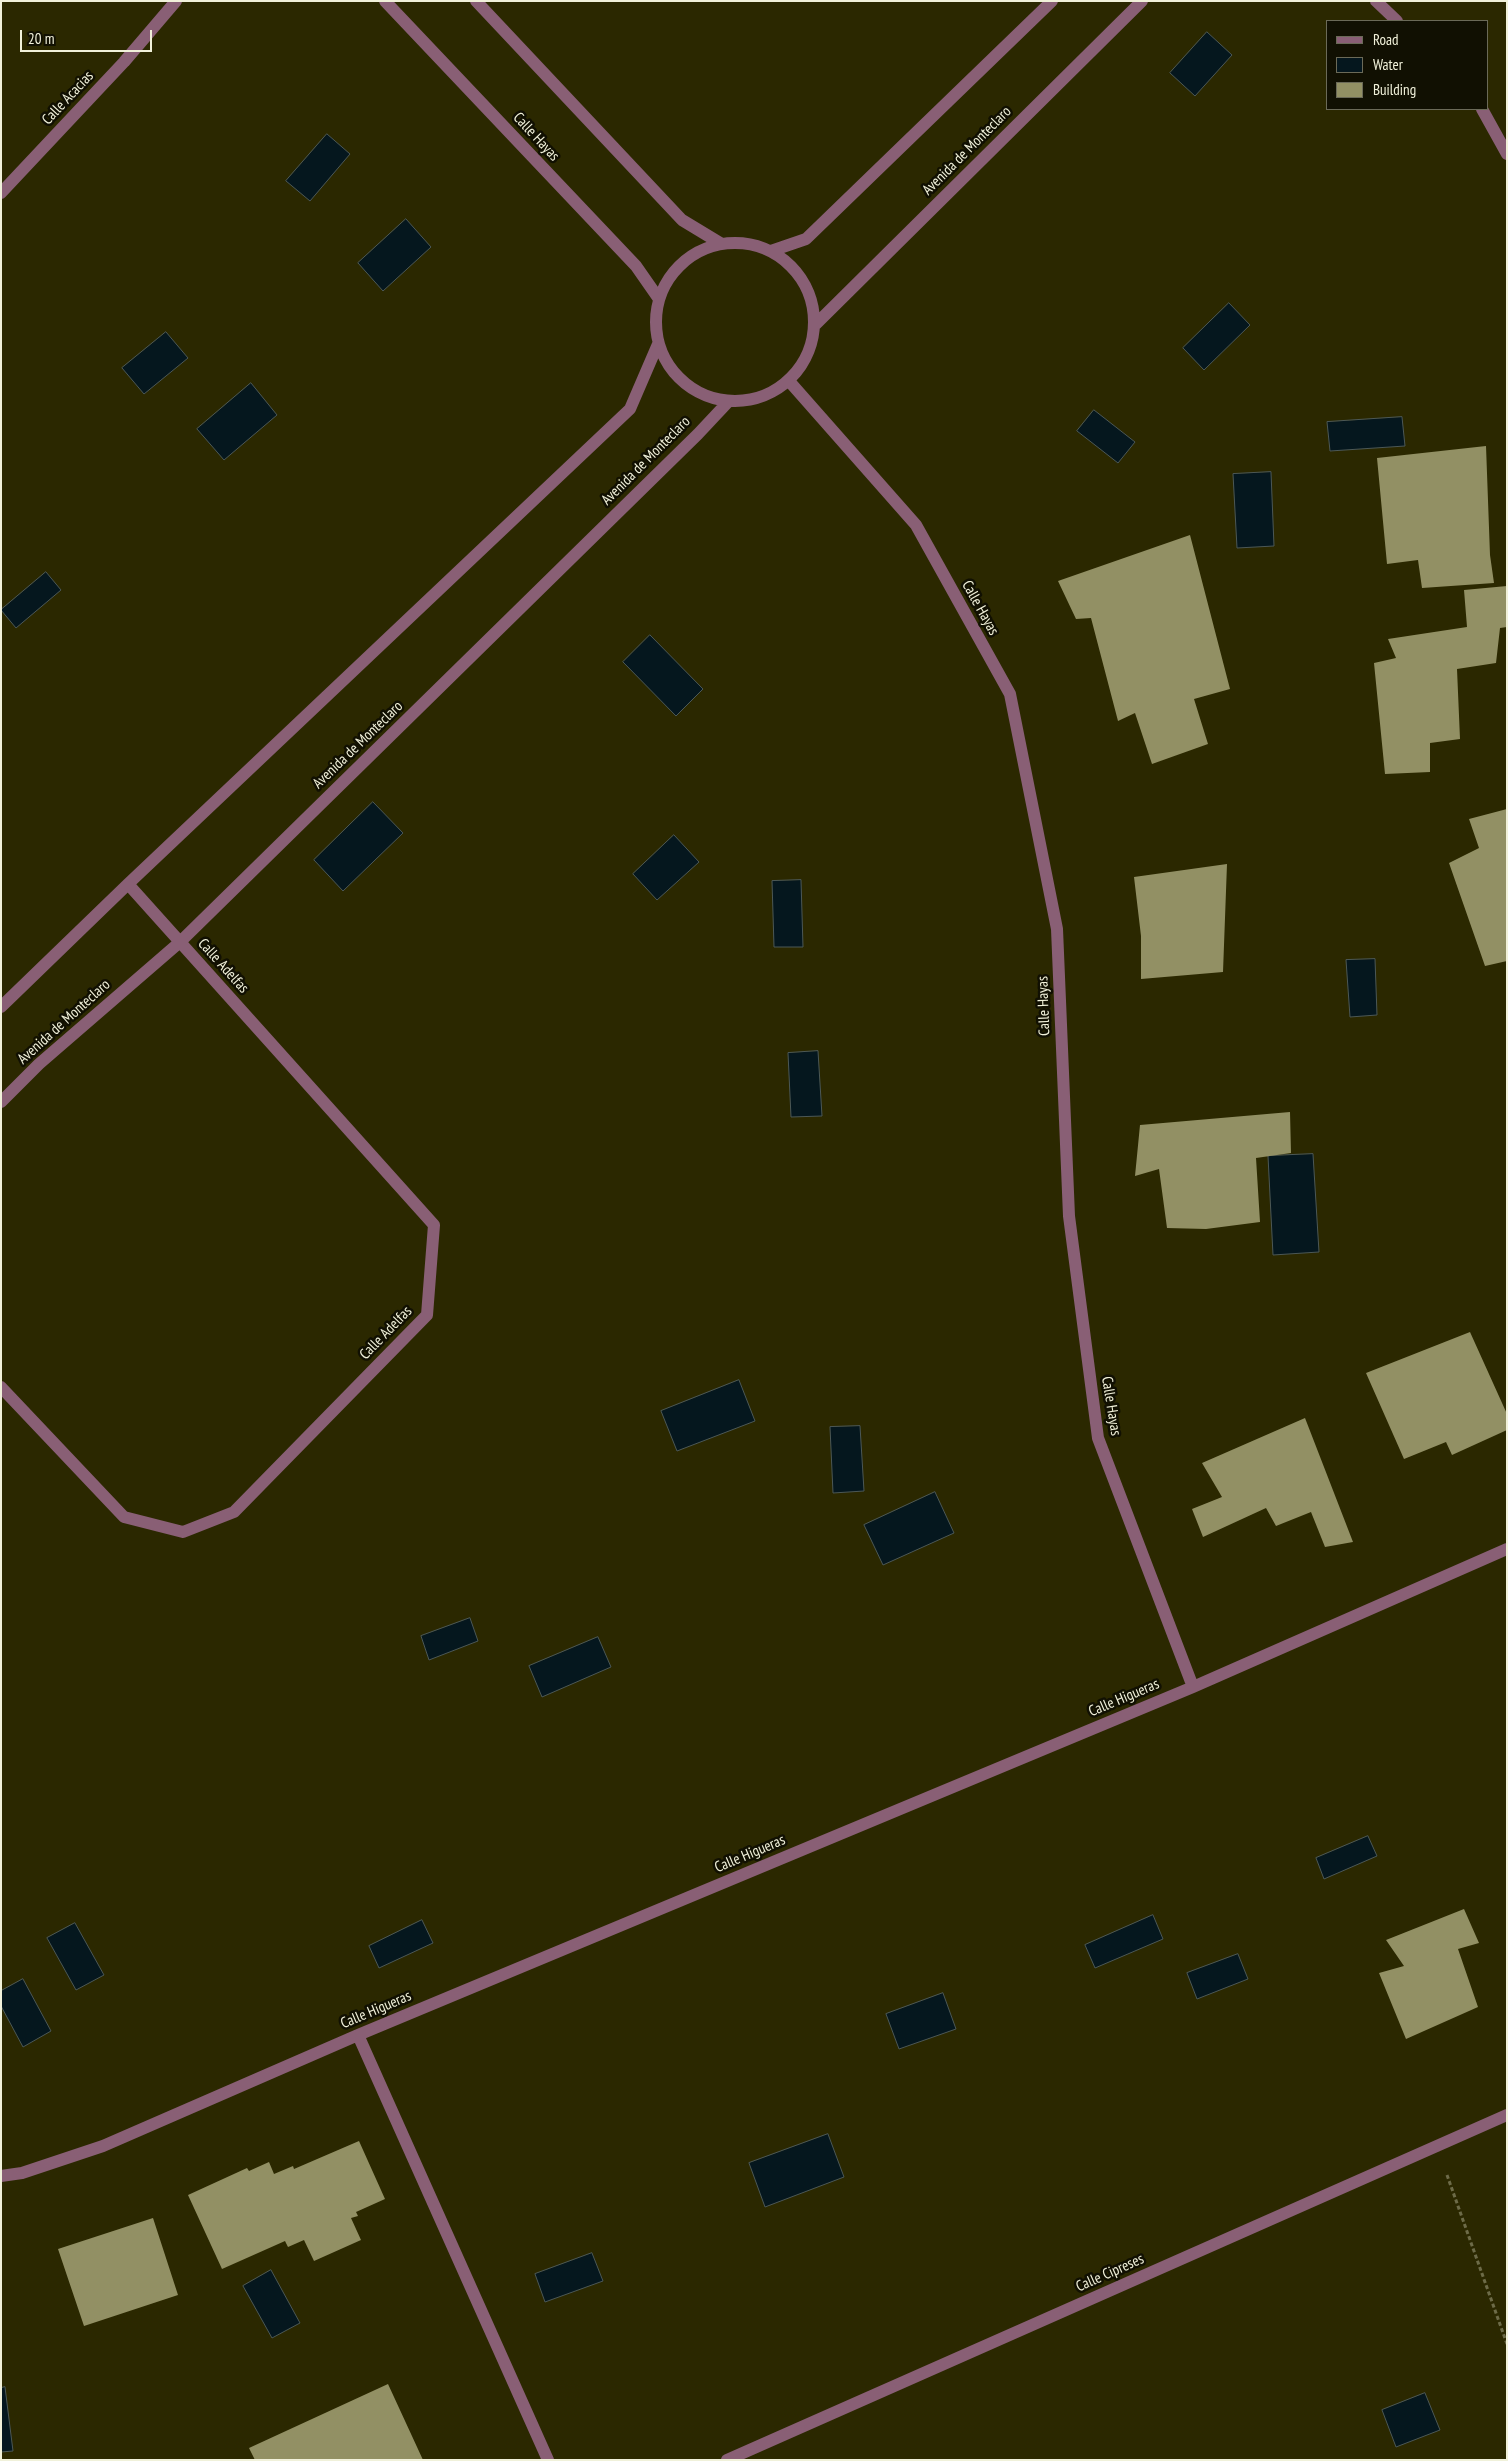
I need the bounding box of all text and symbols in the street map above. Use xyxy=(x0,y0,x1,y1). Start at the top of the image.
scale bar xyxy=(22,20,155,52)
legend xyxy=(1326,20,1488,110)
text: 20 m xyxy=(28,29,54,48)
text: Road xyxy=(1373,30,1399,49)
text: Water xyxy=(1373,55,1403,74)
street label: Calle Acacias xyxy=(39,67,97,129)
text: Building xyxy=(1373,80,1416,99)
street label: Avenida de Monteclaro xyxy=(919,103,1015,199)
street label: Calle Hayas xyxy=(509,109,563,165)
street label: Avenida de Monteclaro xyxy=(598,413,694,509)
street label: Calle Hayas xyxy=(958,577,1002,639)
street label: Avenida de Monteclaro xyxy=(309,697,407,793)
street label: Calle Adelfas xyxy=(194,935,252,997)
street label: Avenida de Monteclaro xyxy=(14,976,114,1068)
street label: Calle Hayas xyxy=(1034,976,1054,1036)
street label: Calle Adelfas xyxy=(356,1303,416,1363)
street label: Calle Hayas xyxy=(1097,1375,1125,1437)
street label: Calle Higueras xyxy=(1086,1675,1162,1721)
street label: Calle Higueras xyxy=(712,1831,788,1877)
street label: Calle Higueras xyxy=(338,1987,414,2033)
street label: Calle Cipreses xyxy=(1073,2250,1147,2296)

